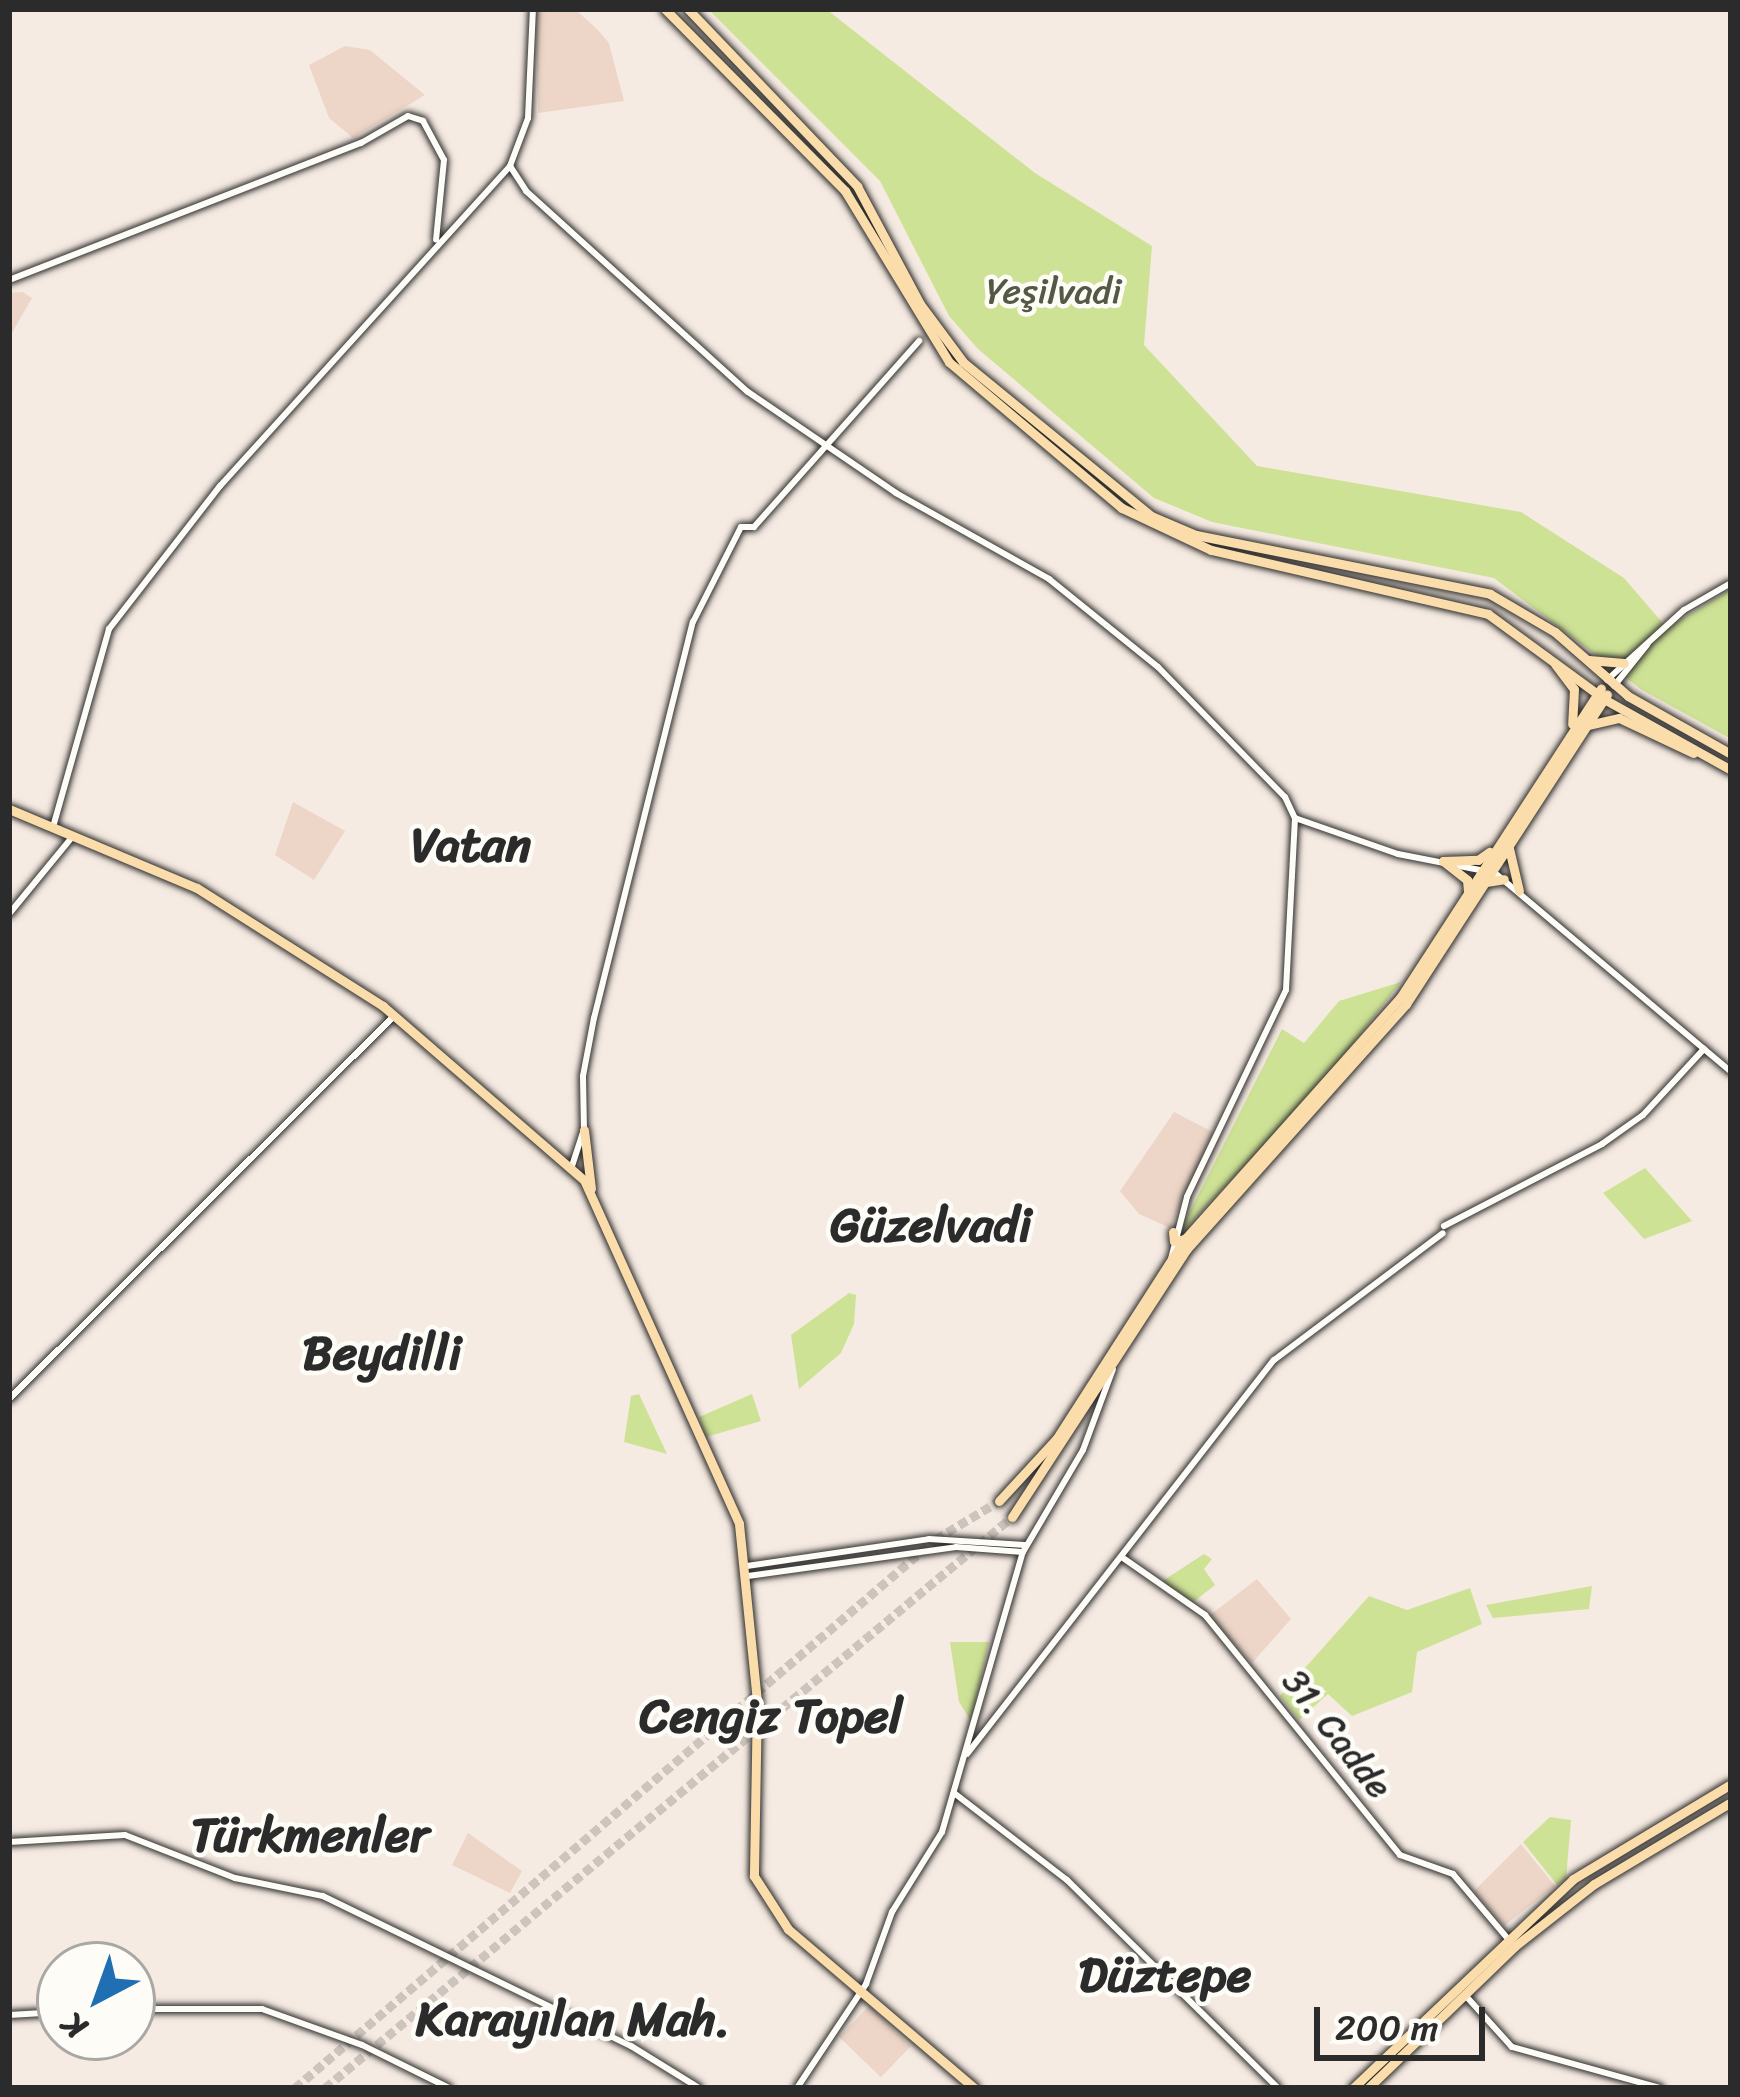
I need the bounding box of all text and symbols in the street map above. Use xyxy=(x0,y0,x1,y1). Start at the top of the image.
park label: Yeşilvadi xyxy=(987,270,1121,314)
district label: Vatan xyxy=(411,816,531,874)
district label: Güzelvadi xyxy=(830,1196,1032,1254)
district label: Beydilli xyxy=(302,1324,462,1382)
street label: 31. Cadde xyxy=(1273,1661,1401,1807)
district label: Cengiz Topel xyxy=(639,1687,903,1745)
district label: Türkmenler xyxy=(191,1806,429,1864)
north arrow xyxy=(36,1941,156,2061)
district label: Düztepe xyxy=(1079,1946,1251,2004)
scale bar xyxy=(1320,1983,1491,2057)
district label: Karayılan Mah. xyxy=(416,1990,730,2048)
text: 200 m xyxy=(1335,1996,1438,2060)
text: K xyxy=(48,1997,101,2054)

